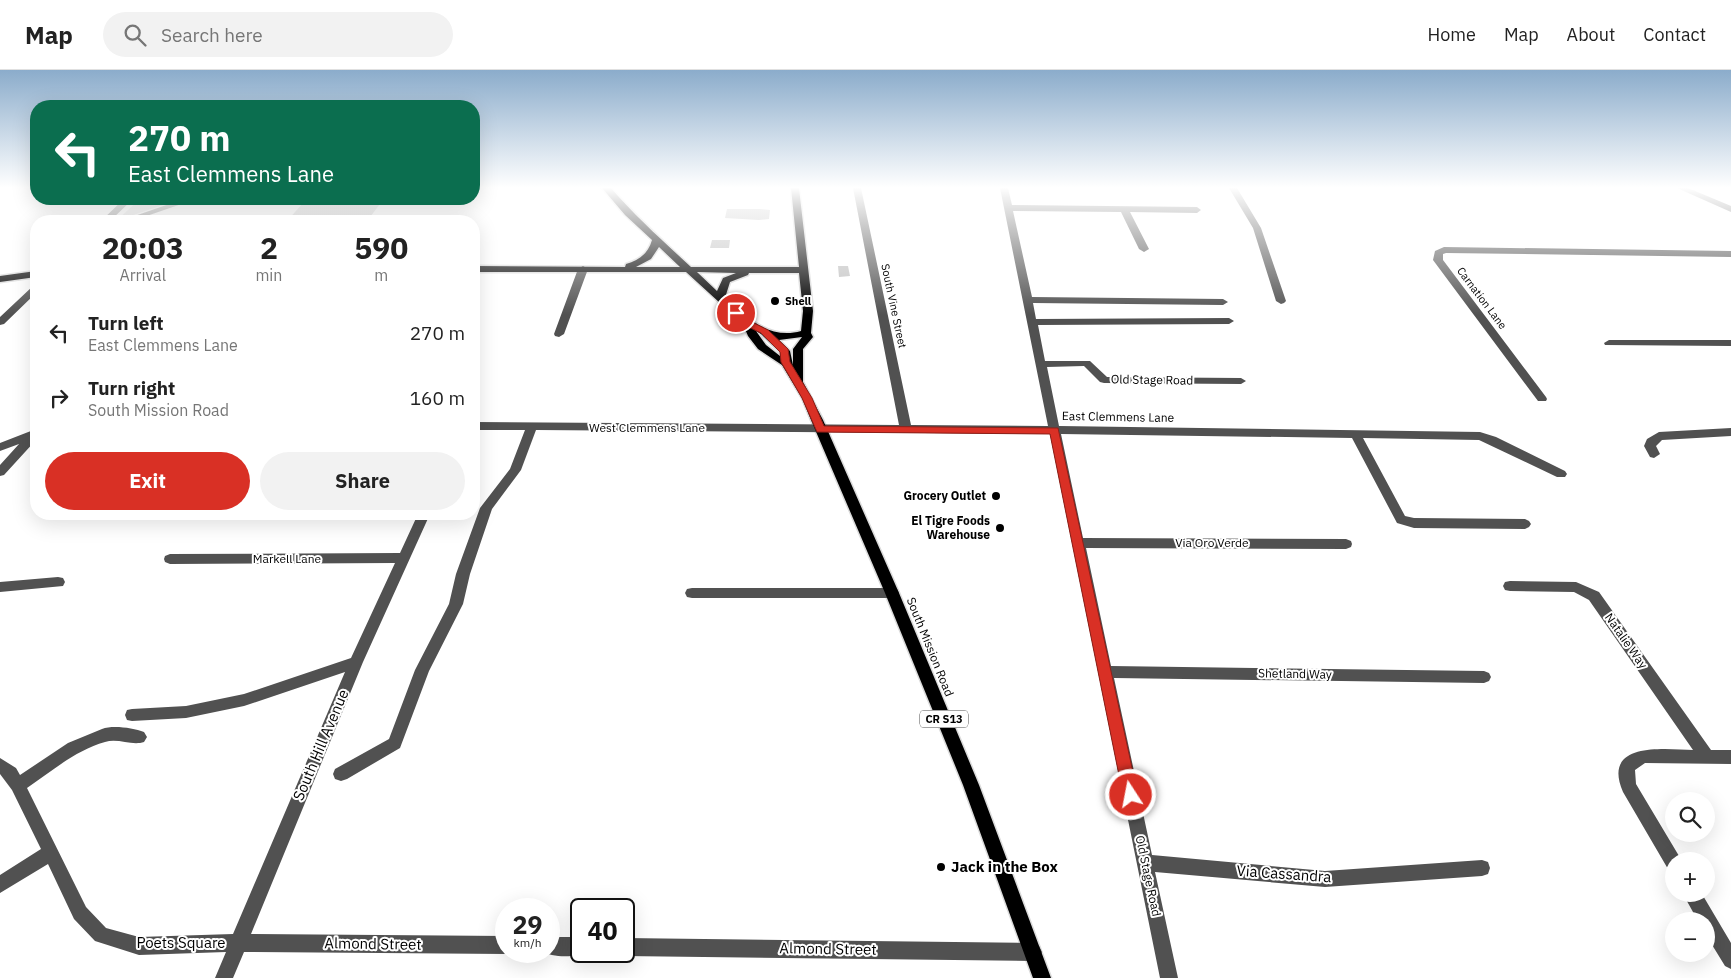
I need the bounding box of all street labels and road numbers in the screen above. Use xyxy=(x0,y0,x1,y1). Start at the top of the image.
street label: South Vine Street xyxy=(878,262,910,350)
street label: Carnation Lane xyxy=(1454,264,1510,332)
street label: Old Stage Road xyxy=(1111,371,1193,388)
street label: East Clemmens Lane xyxy=(1062,408,1175,425)
street label: West Clemmens Lane xyxy=(589,420,705,435)
street label: Via Oro Verde xyxy=(1175,535,1249,550)
street label: Markell Lane xyxy=(253,551,322,566)
street label: South Mission Road xyxy=(904,595,957,699)
street label: Natalie Way xyxy=(1602,610,1651,671)
street label: Shetland Way xyxy=(1258,665,1332,682)
street label: South Hill Avenue xyxy=(289,686,353,803)
road number: CR S13 xyxy=(920,711,968,728)
street label: Old Stage Road xyxy=(1133,834,1164,918)
street label: Via Cassandra xyxy=(1236,861,1332,886)
street label: Poets Square xyxy=(136,933,226,952)
street label: Almond Street xyxy=(324,933,422,954)
street label: Almond Street xyxy=(779,938,877,959)

